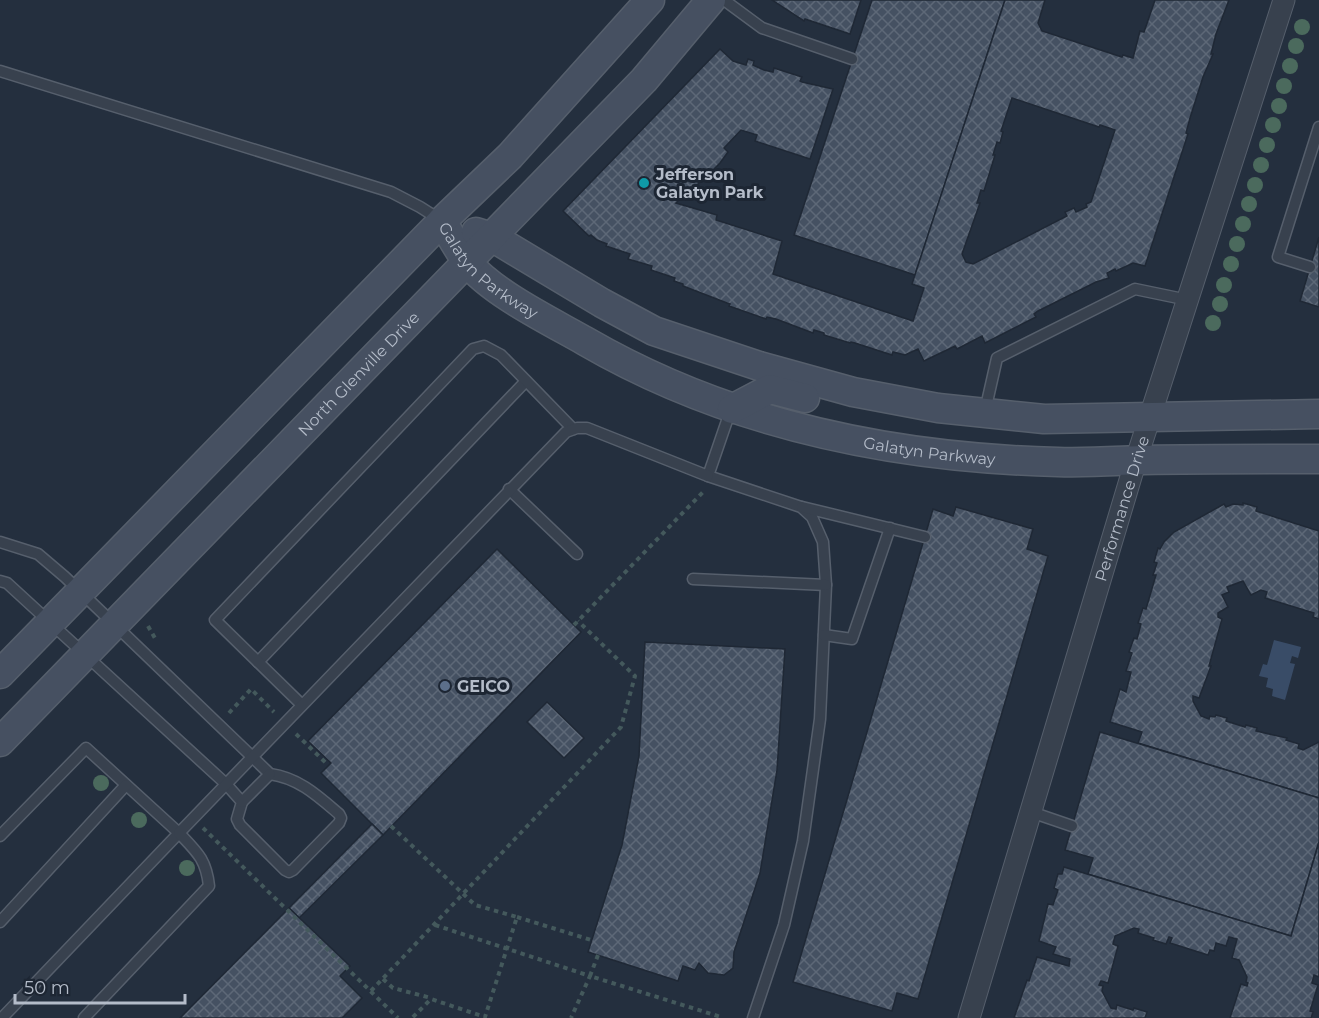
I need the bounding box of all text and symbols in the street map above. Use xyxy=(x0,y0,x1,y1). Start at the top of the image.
place label: Jefferson Galatyn Park xyxy=(655,165,764,202)
marker: Jefferson Galatyn Park xyxy=(637,176,651,190)
street label: Galatyn Parkway xyxy=(435,219,542,323)
street label: North Glenville Drive xyxy=(294,308,423,440)
street label: Galatyn Parkway xyxy=(862,433,996,469)
street label: Performance Drive xyxy=(1091,433,1153,584)
place label: GEICO xyxy=(457,677,510,696)
marker: GEICO xyxy=(438,679,452,693)
scale bar xyxy=(15,967,184,1005)
text: 50 m xyxy=(24,977,70,999)

